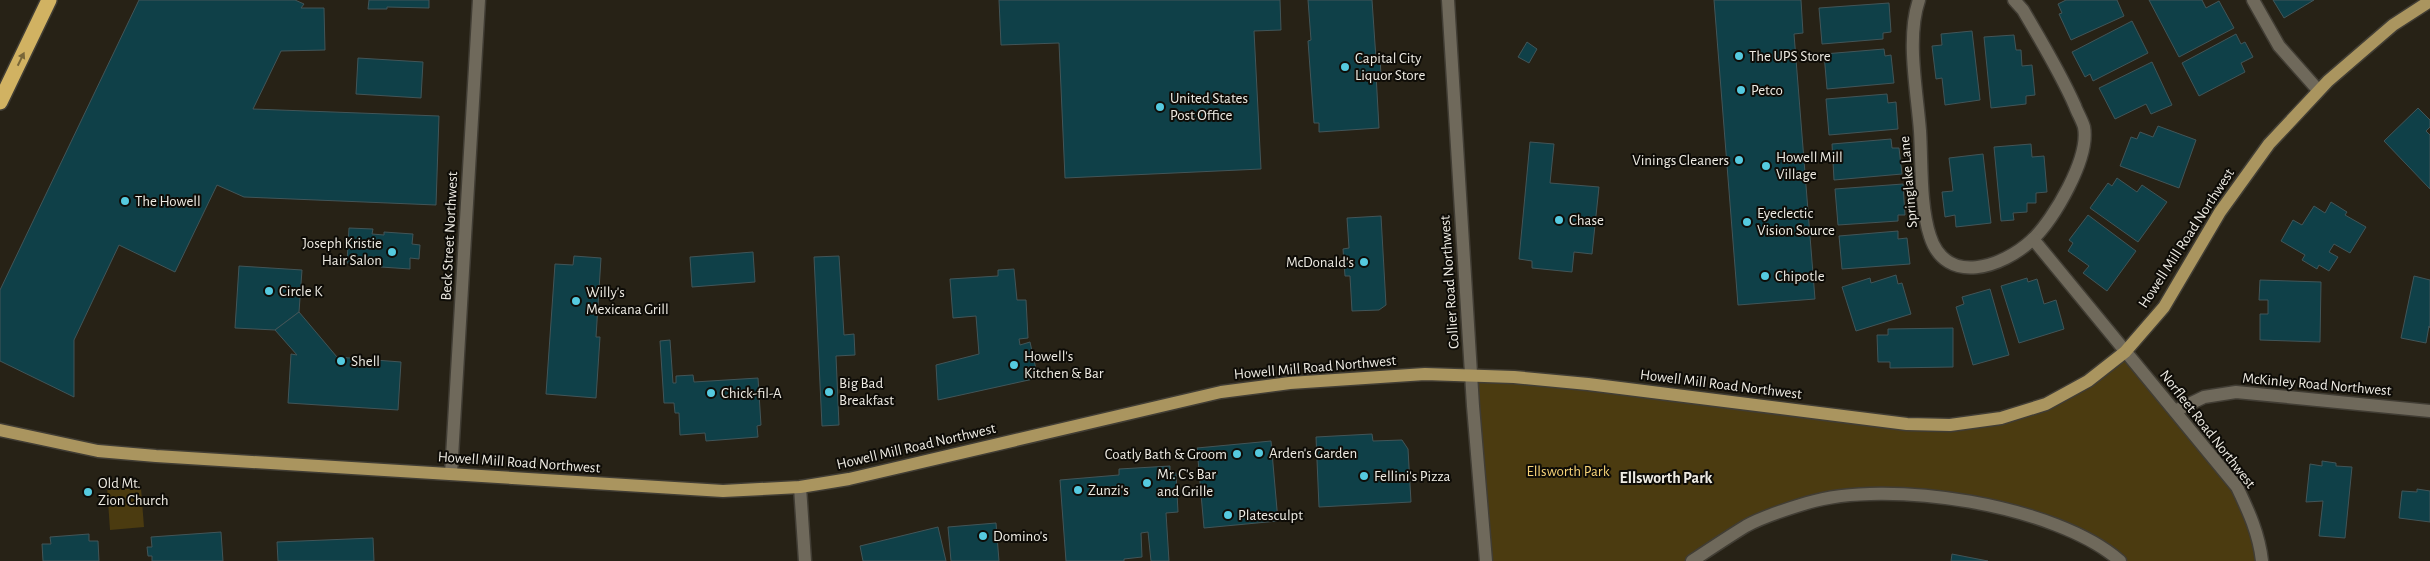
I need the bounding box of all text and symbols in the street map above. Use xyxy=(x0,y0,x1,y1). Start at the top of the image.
place label: The UPS Store xyxy=(1749,49,1831,64)
marker: The UPS Store xyxy=(1733,50,1745,62)
one-way arrow xyxy=(17,51,25,66)
place label: Capital City Liquor Store xyxy=(1355,51,1425,83)
marker: Capital City Liquor Store xyxy=(1339,61,1351,73)
place label: Petco xyxy=(1751,83,1783,98)
marker: Petco xyxy=(1735,84,1747,96)
place label: United States Post Office xyxy=(1170,91,1248,123)
marker: United States Post Office xyxy=(1154,101,1166,113)
street label: Springlake Lane xyxy=(1897,135,1920,229)
place label: Howell Mill Village xyxy=(1776,150,1843,182)
place label: Vinings Cleaners xyxy=(1632,153,1729,168)
marker: Vinings Cleaners xyxy=(1733,154,1745,166)
marker: Howell Mill Village xyxy=(1760,160,1772,172)
street label: Howell Mill Road Northwest xyxy=(2136,166,2237,311)
street label: Beck Street Northwest xyxy=(439,171,460,301)
place label: The Howell xyxy=(135,194,201,209)
marker: The Howell xyxy=(119,195,131,207)
place label: Eyeclectic Vision Source xyxy=(1757,206,1835,238)
place label: Chase xyxy=(1569,213,1604,228)
street label: Collier Road Northwest xyxy=(1437,214,1462,349)
marker: Chase xyxy=(1553,214,1565,226)
marker: Eyeclectic Vision Source xyxy=(1741,216,1753,228)
place label: Joseph Kristie Hair Salon xyxy=(302,236,382,268)
marker: Joseph Kristie Hair Salon xyxy=(386,246,398,258)
place label: McDonald's xyxy=(1286,255,1354,270)
marker: McDonald's xyxy=(1358,256,1370,268)
place label: Chipotle xyxy=(1775,269,1825,284)
marker: Chipotle xyxy=(1759,270,1771,282)
place label: Circle K xyxy=(279,284,323,299)
marker: Circle K xyxy=(263,285,275,297)
place label: Willy's Mexicana Grill xyxy=(586,285,669,317)
marker: Willy's Mexicana Grill xyxy=(570,295,582,307)
place label: Howell's Kitchen & Bar xyxy=(1024,349,1104,381)
street label: Howell Mill Road Northwest xyxy=(1233,353,1397,382)
place label: Shell xyxy=(351,354,380,369)
marker: Shell xyxy=(335,355,347,367)
marker: Howell's Kitchen & Bar xyxy=(1008,359,1020,371)
street label: Howell Mill Road Northwest xyxy=(1639,367,1803,402)
street label: Norfleet Road Northwest xyxy=(2157,367,2258,491)
street label: McKinley Road Northwest xyxy=(2242,371,2392,399)
place label: Big Bad Breakfast xyxy=(839,376,894,408)
place label: Chick-fil-A xyxy=(721,386,782,401)
marker: Big Bad Breakfast xyxy=(823,386,835,398)
marker: Chick-fil-A xyxy=(705,387,717,399)
street label: Howell Mill Road Northwest xyxy=(835,421,997,472)
place label: Arden's Garden xyxy=(1269,446,1357,461)
place label: Coatly Bath & Groom xyxy=(1105,447,1227,462)
marker: Arden's Garden xyxy=(1253,447,1265,459)
marker: Coatly Bath & Groom xyxy=(1231,448,1243,460)
street label: Howell Mill Road Northwest xyxy=(437,449,601,476)
park label: Ellsworth Park xyxy=(1526,464,1610,479)
place label: Mr. C's Bar and Grille xyxy=(1157,467,1216,499)
place label: Fellini's Pizza xyxy=(1374,469,1451,484)
marker: Fellini's Pizza xyxy=(1358,470,1370,482)
district label: Ellsworth Park xyxy=(1619,470,1713,486)
place label: Old Mt. Zion Church xyxy=(98,476,169,508)
marker: Mr. C's Bar and Grille xyxy=(1141,477,1153,489)
place label: Zunzi's xyxy=(1088,483,1129,498)
marker: Zunzi's xyxy=(1072,484,1084,496)
marker: Old Mt. Zion Church xyxy=(82,486,94,498)
place label: Platesculpt xyxy=(1238,508,1303,523)
marker: Platesculpt xyxy=(1222,509,1234,521)
place label: Domino's xyxy=(993,529,1048,544)
marker: Domino's xyxy=(977,530,989,542)

